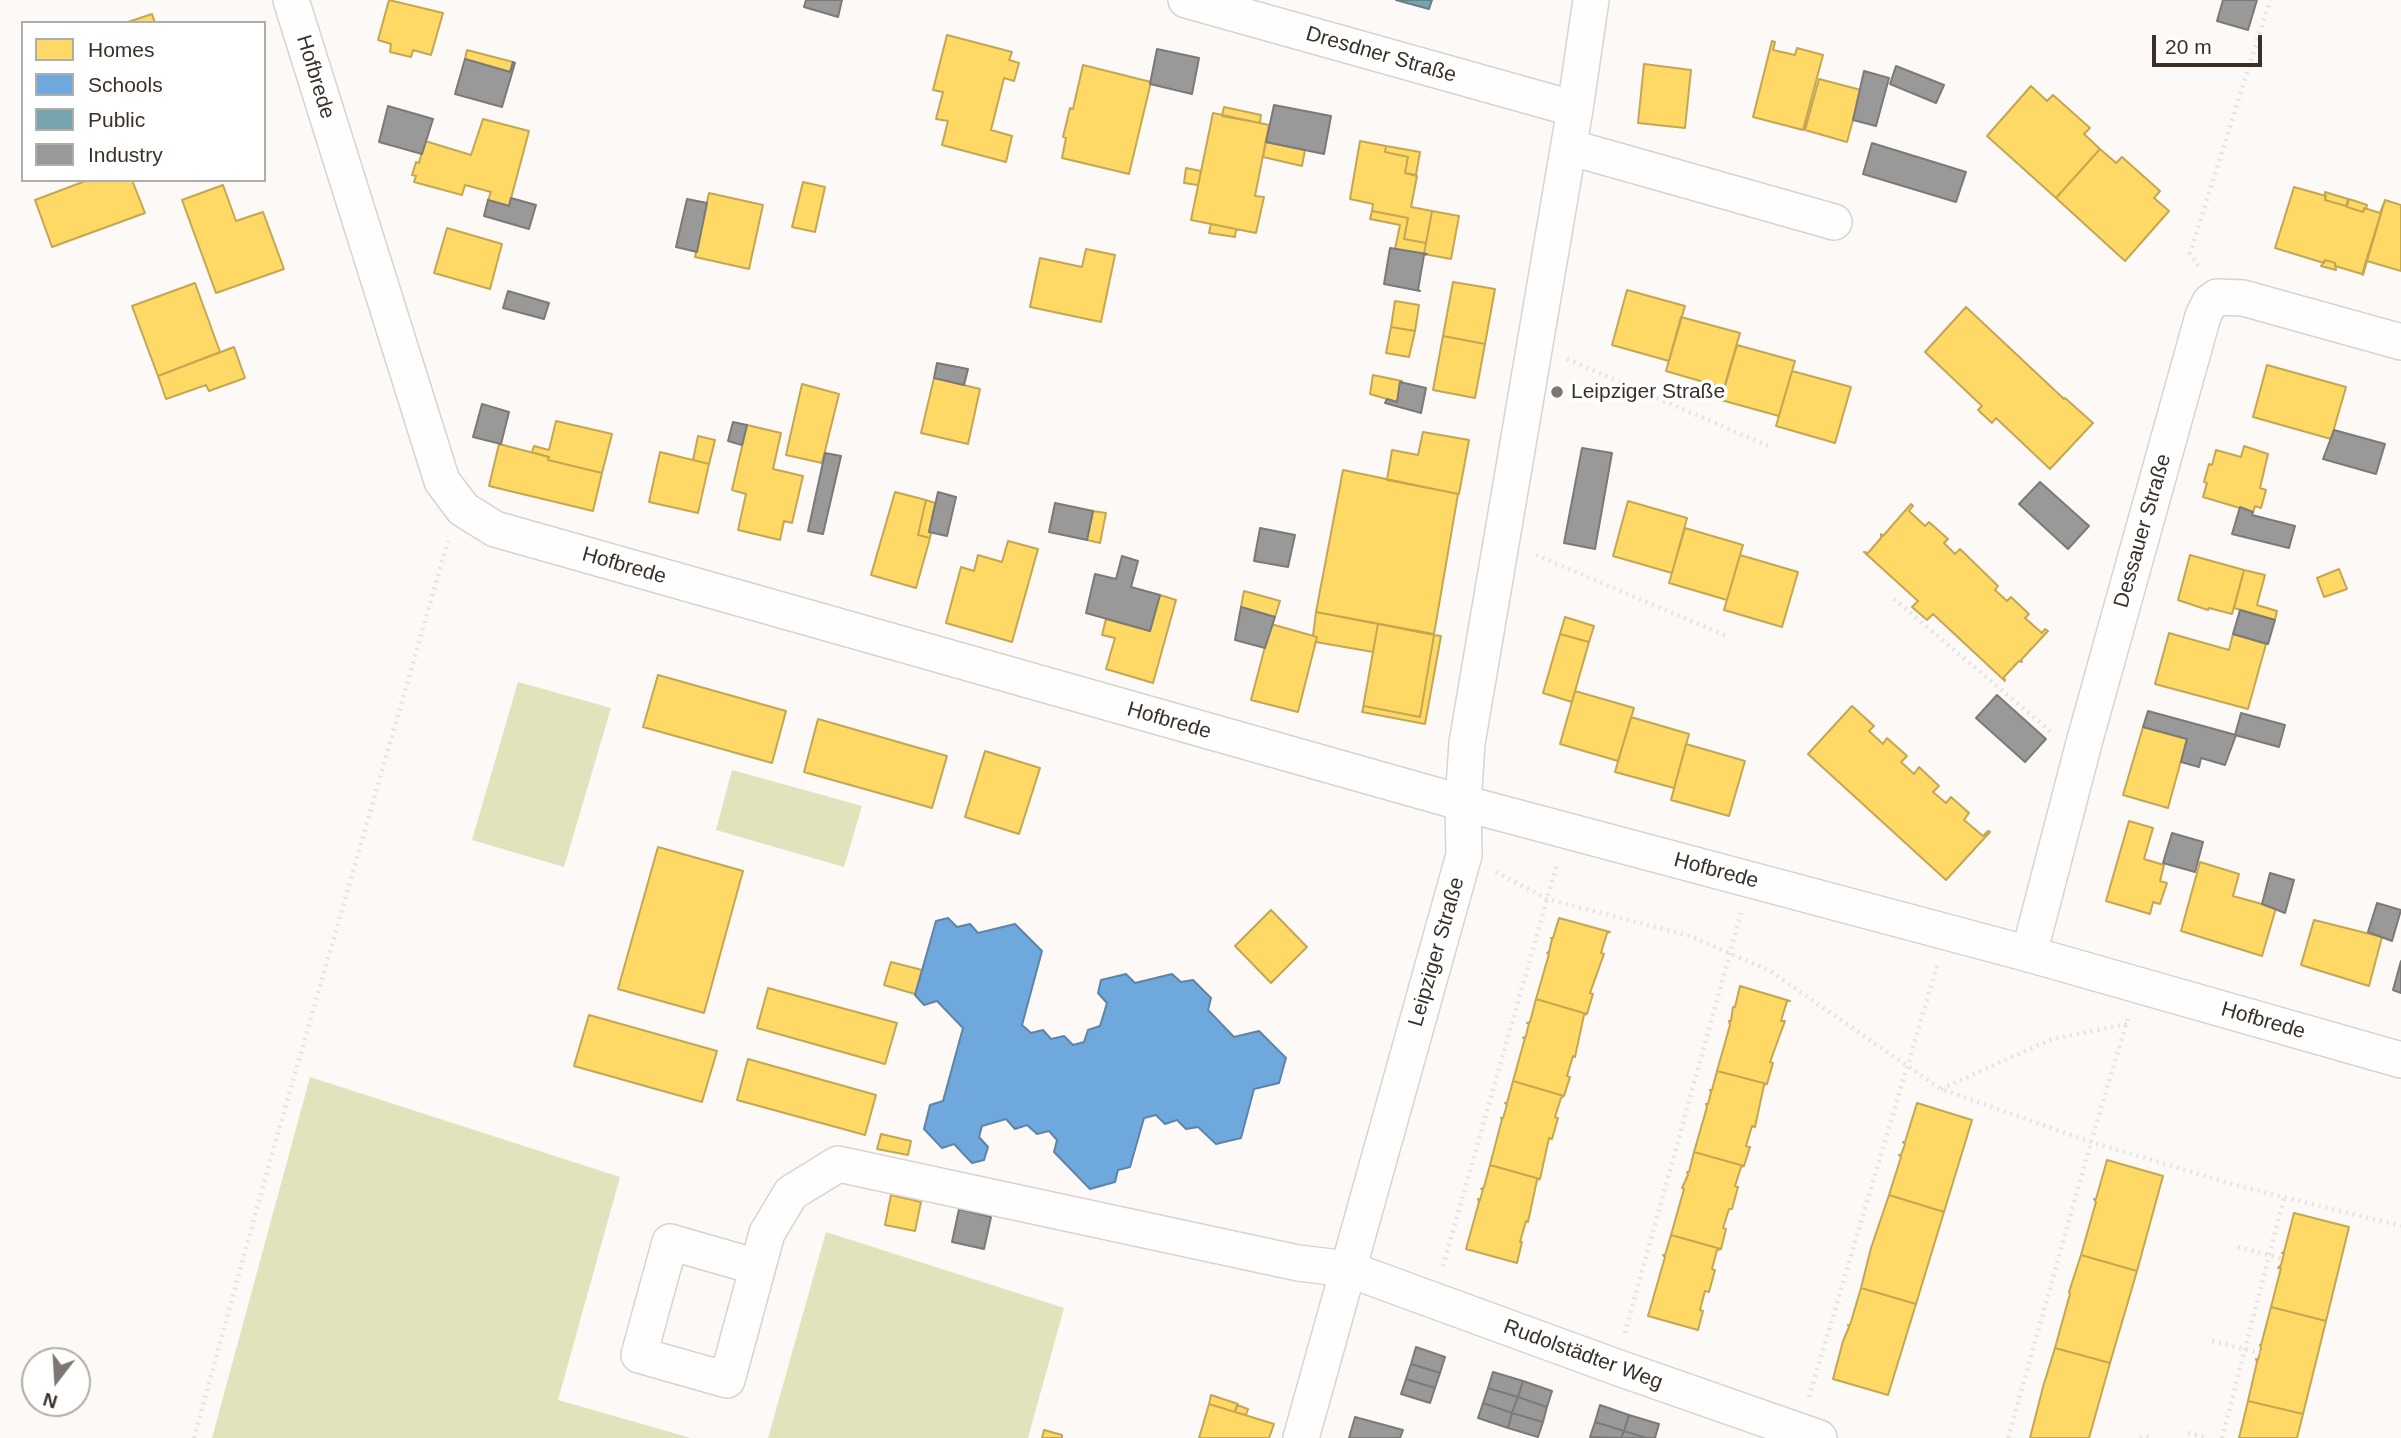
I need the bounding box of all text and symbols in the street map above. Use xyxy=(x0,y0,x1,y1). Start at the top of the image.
legend xyxy=(21,21,266,182)
street label: Dresdner Straße xyxy=(1303,21,1459,89)
scale bar xyxy=(2156,21,2266,65)
street label: Hofbrede xyxy=(290,32,340,122)
text: 20 m xyxy=(2165,35,2212,58)
text: Homes xyxy=(88,38,155,61)
text: Schools xyxy=(88,73,163,96)
text: Public xyxy=(88,108,145,131)
text: Industry xyxy=(88,143,163,166)
place label: Leipziger Straße xyxy=(1571,379,1725,405)
marker: Leipziger Straße xyxy=(1549,384,1565,400)
street label: Dessauer Straße xyxy=(2109,451,2177,611)
street label: Hofbrede xyxy=(579,542,669,590)
street label: Hofbrede xyxy=(1124,697,1214,745)
street label: Hofbrede xyxy=(1671,848,1761,894)
street label: Leipziger Straße xyxy=(1404,874,1470,1030)
street label: Hofbrede xyxy=(2218,997,2308,1045)
street label: Rudolstädter Weg xyxy=(1500,1314,1666,1396)
north arrow xyxy=(21,1347,91,1417)
text: N xyxy=(41,1389,60,1413)

